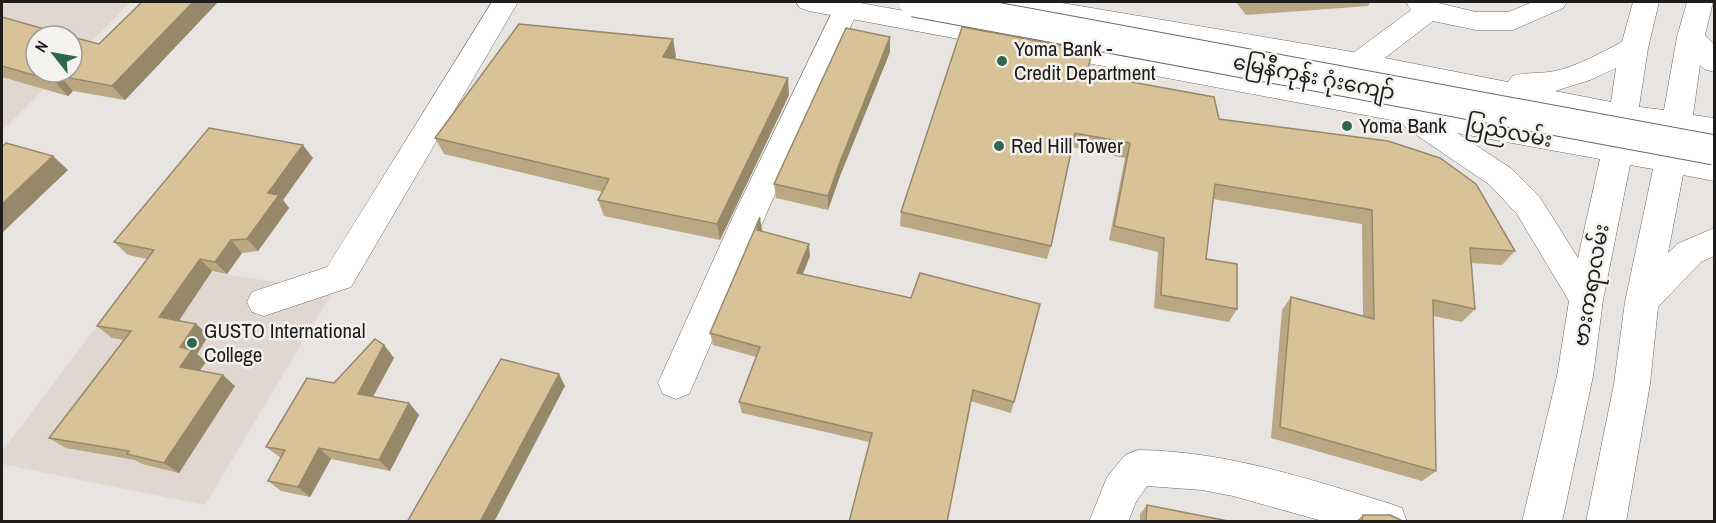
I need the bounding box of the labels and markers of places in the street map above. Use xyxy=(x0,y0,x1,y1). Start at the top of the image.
place label: Yoma Bank - Credit Department xyxy=(1014,34,1156,87)
marker: Yoma Bank - Credit Department xyxy=(995,54,1009,68)
place label: Yoma Bank xyxy=(1359,111,1447,140)
marker: Yoma Bank xyxy=(1340,119,1354,133)
place label: Red Hill Tower xyxy=(1011,131,1123,160)
marker: Red Hill Tower xyxy=(992,139,1006,153)
place label: GUSTO International College xyxy=(204,316,365,369)
marker: GUSTO International College xyxy=(185,336,199,350)

